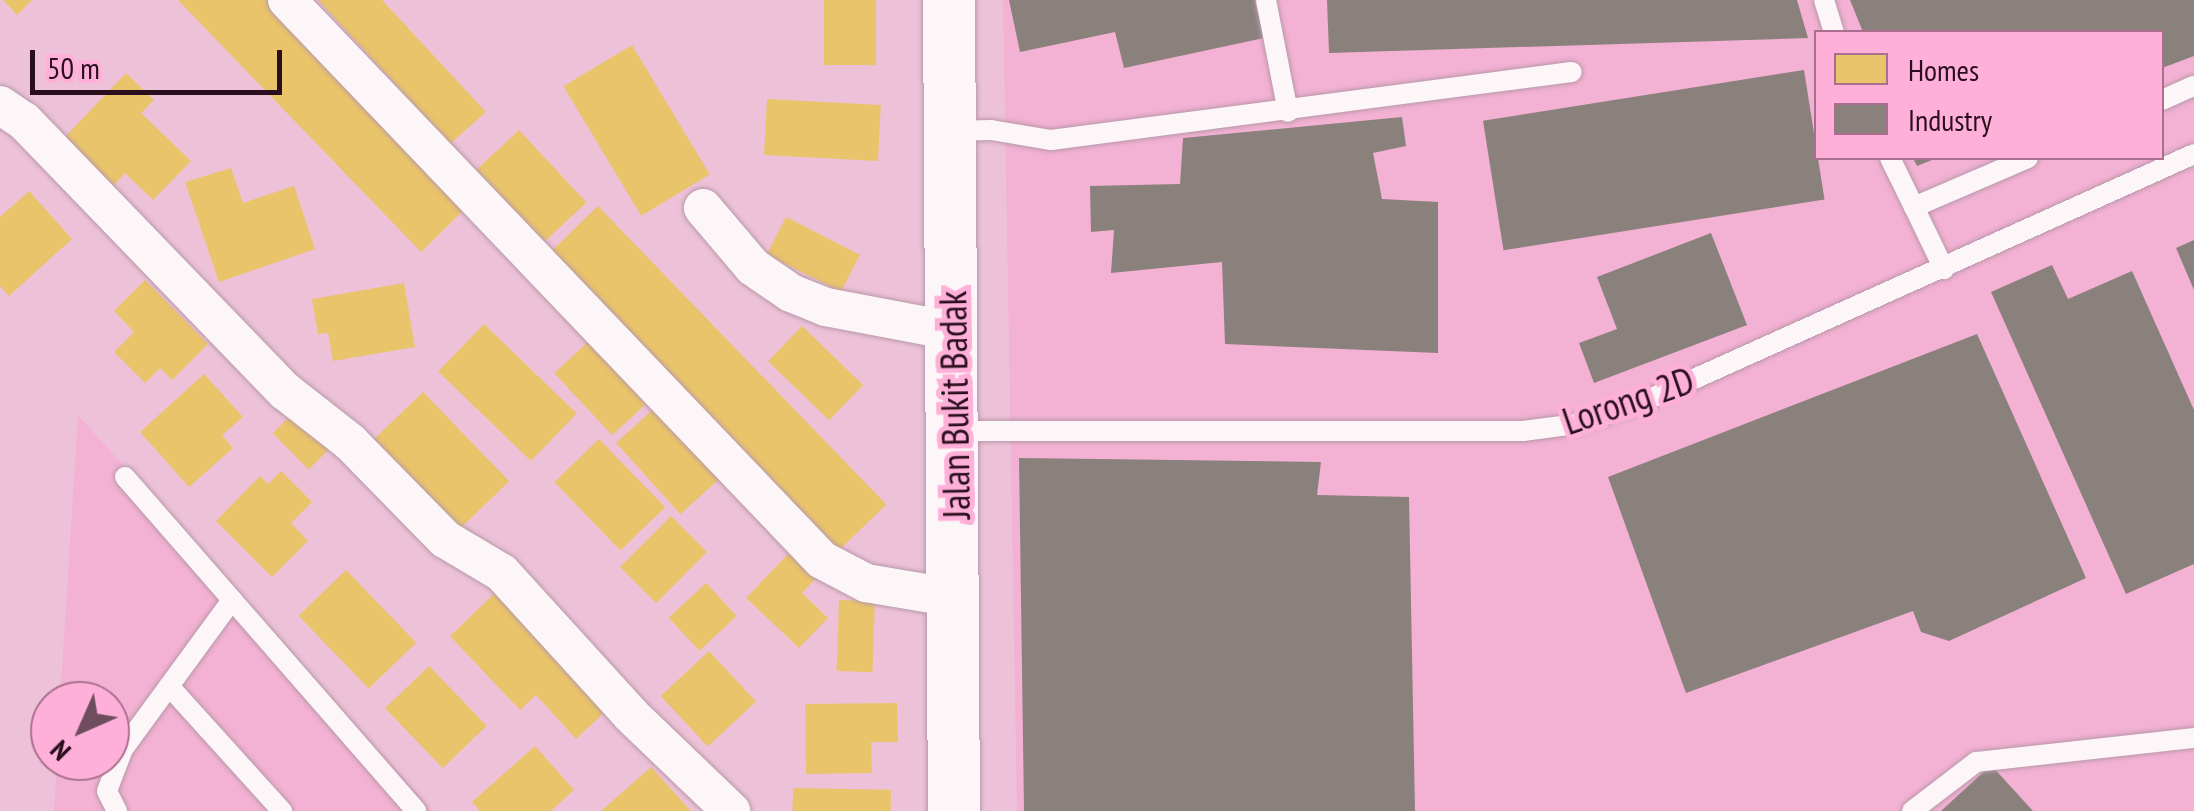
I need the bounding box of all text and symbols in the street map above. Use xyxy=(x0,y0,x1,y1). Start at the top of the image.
scale bar xyxy=(35,30,288,92)
legend xyxy=(1814,30,2164,160)
text: 50 m xyxy=(47,48,100,87)
text: Homes xyxy=(1908,50,1979,89)
text: Industry xyxy=(1908,100,1992,139)
street label: Jalan Bukit Badak xyxy=(929,290,979,520)
street label: Lorong 2D xyxy=(1556,356,1700,444)
north arrow xyxy=(30,681,130,781)
text: N xyxy=(41,733,78,770)

